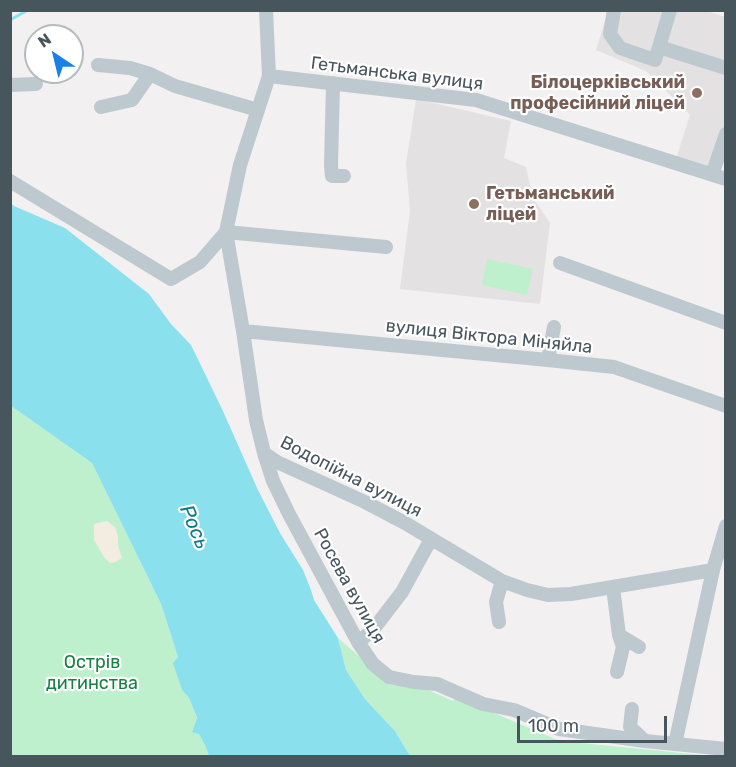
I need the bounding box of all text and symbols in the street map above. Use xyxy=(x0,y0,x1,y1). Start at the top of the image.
north arrow xyxy=(24,24,84,84)
text: N xyxy=(34,29,55,52)
street label: Гетьманська вулиця xyxy=(310,53,484,95)
place label: Білоцерківський професійний ліцей xyxy=(510,72,685,115)
marker: Білоцерківський професійний ліцей xyxy=(690,86,704,100)
place label: Гетьманський ліцей xyxy=(486,183,615,226)
marker: Гетьманський ліцей xyxy=(467,197,481,211)
street label: вулиця Віктора Міняйла xyxy=(385,315,593,359)
street label: Водопійна вулиця xyxy=(276,432,426,522)
water label: Рось xyxy=(174,501,214,553)
street label: Росева вулиця xyxy=(309,525,389,647)
park label: Острів дитинства xyxy=(46,652,138,694)
scale bar xyxy=(520,704,670,742)
text: 100 m xyxy=(528,715,579,737)

